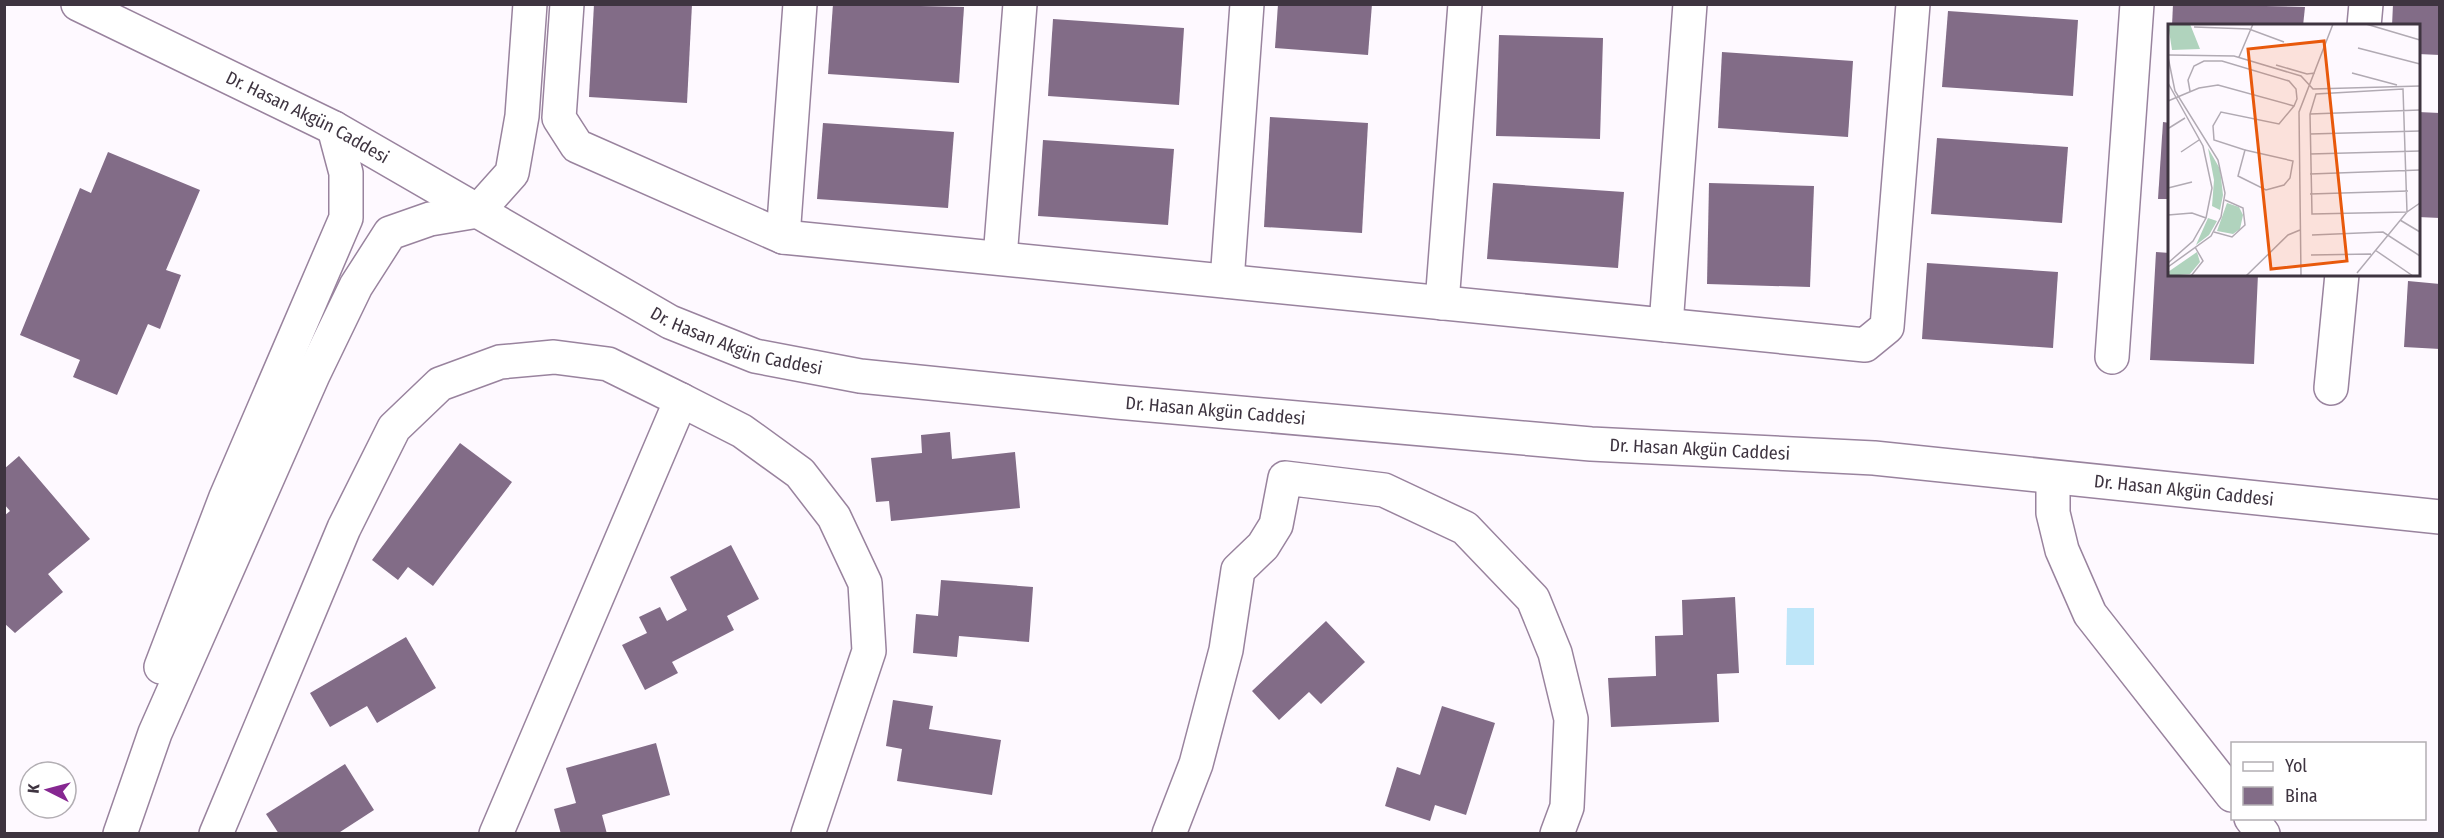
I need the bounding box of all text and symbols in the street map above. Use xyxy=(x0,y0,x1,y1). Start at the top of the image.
inset map xyxy=(2168,24,2420,276)
street label: Dr. Hasan Akgün Caddesi xyxy=(222,66,393,168)
street label: Dr. Hasan Akgün Caddesi xyxy=(647,302,824,380)
street label: Dr. Hasan Akgün Caddesi xyxy=(1125,392,1306,430)
street label: Dr. Hasan Akgün Caddesi xyxy=(1609,434,1791,465)
street label: Dr. Hasan Akgün Caddesi xyxy=(2093,470,2275,511)
legend xyxy=(2231,742,2426,820)
text: Yol xyxy=(2285,755,2307,777)
north arrow xyxy=(18,760,78,820)
text: K xyxy=(24,782,44,794)
text: Bina xyxy=(2285,785,2318,807)

